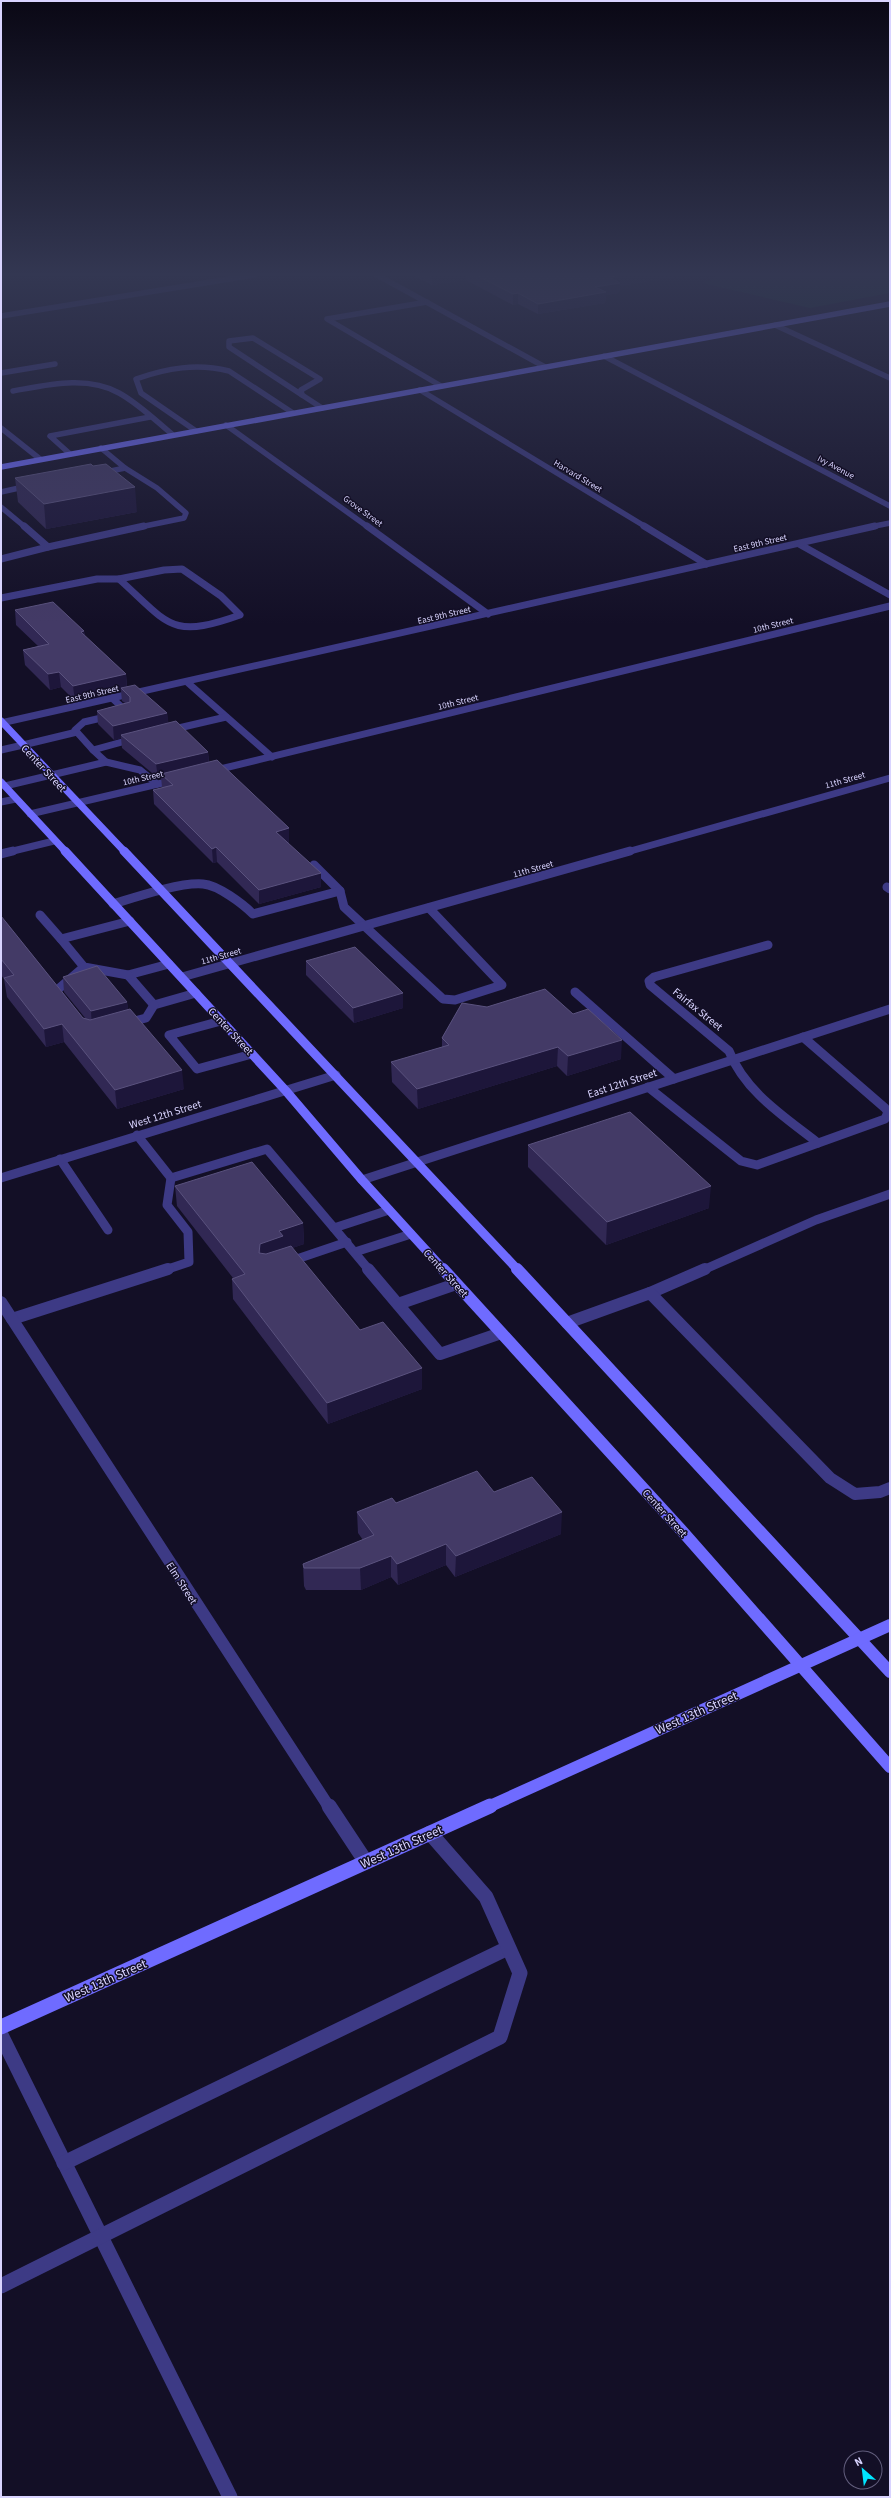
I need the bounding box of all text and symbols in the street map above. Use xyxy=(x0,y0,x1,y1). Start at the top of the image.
street label: Ivy Avenue xyxy=(815,452,857,483)
street label: Harvard Street xyxy=(551,457,605,496)
street label: Grove Street xyxy=(340,493,385,530)
street label: East 9th Street xyxy=(732,531,788,556)
street label: East 9th Street xyxy=(416,603,472,628)
street label: 10th Street xyxy=(752,614,795,637)
street label: East 9th Street xyxy=(64,682,120,707)
street label: 10th Street xyxy=(437,691,480,714)
street label: Center Street xyxy=(18,741,70,796)
street label: 10th Street xyxy=(122,768,165,789)
street label: 11th Street xyxy=(824,769,867,792)
street label: 11th Street xyxy=(512,858,555,881)
street label: 11th Street xyxy=(200,945,243,968)
street label: Fairfax Street xyxy=(670,985,726,1034)
street label: Center Street xyxy=(205,1004,257,1059)
street label: East 12th Street xyxy=(586,1065,659,1102)
street label: West 12th Street xyxy=(127,1096,203,1133)
street label: Center Street xyxy=(420,1246,472,1301)
street label: Center Street xyxy=(639,1486,691,1541)
street label: Elm Street xyxy=(162,1559,201,1608)
street label: West 13th Street xyxy=(652,1686,741,1739)
street label: West 13th Street xyxy=(357,1820,446,1873)
street label: West 13th Street xyxy=(61,1954,150,2007)
north arrow xyxy=(843,2450,883,2490)
text: N xyxy=(852,2453,865,2470)

